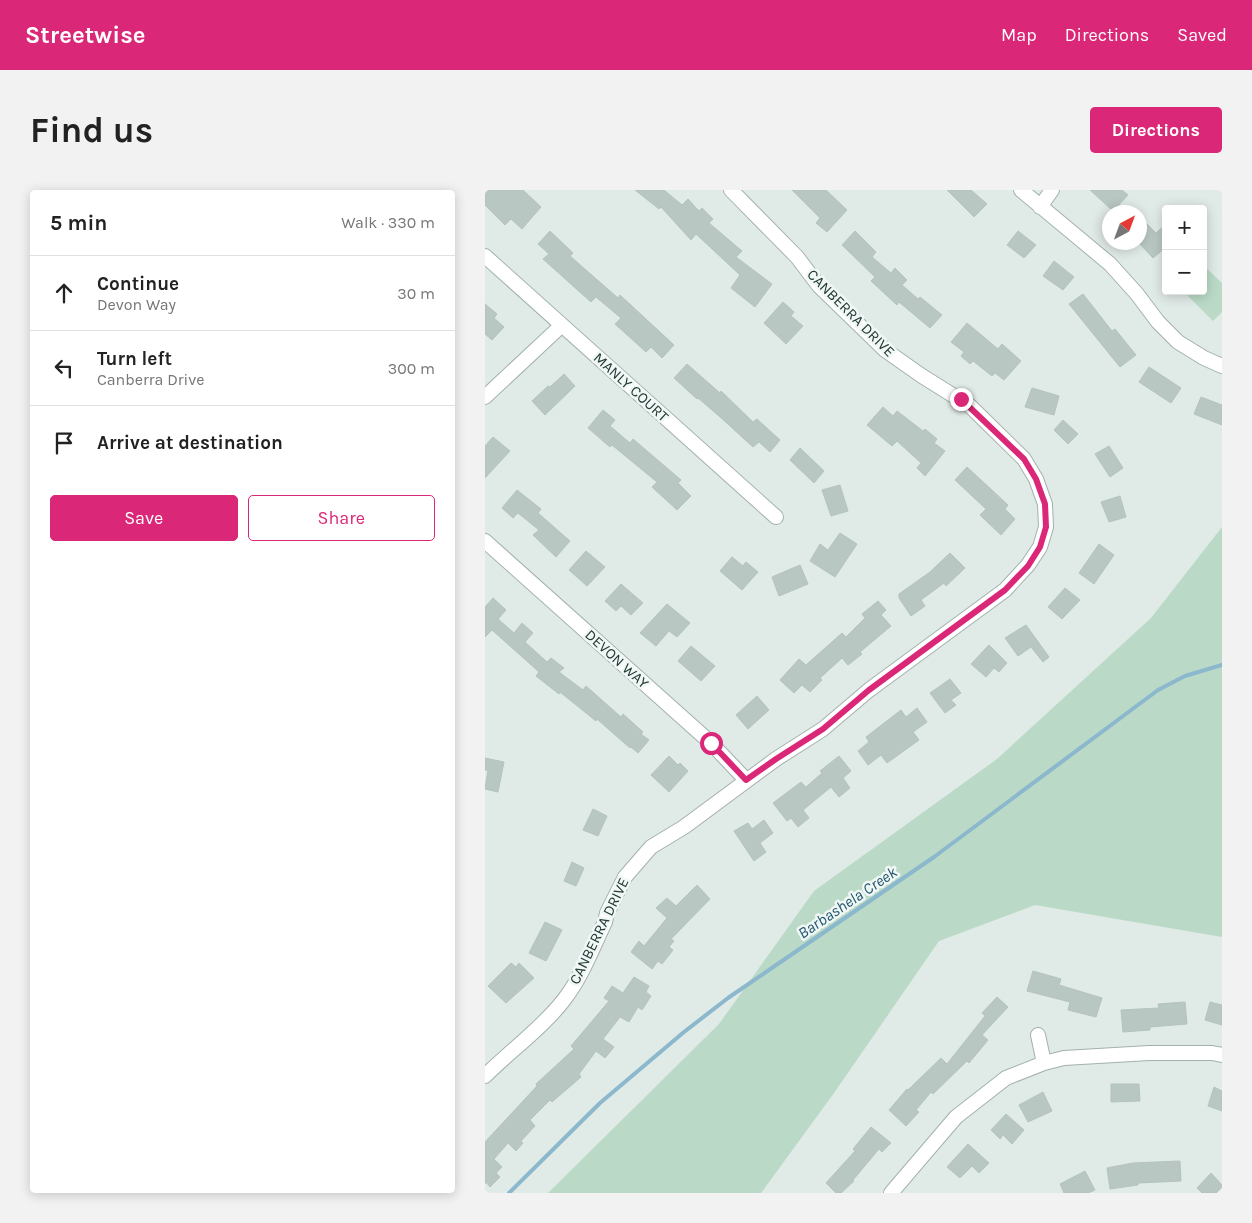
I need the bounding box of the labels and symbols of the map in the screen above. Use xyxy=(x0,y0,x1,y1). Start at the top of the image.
north arrow xyxy=(1102,205,1147,250)
street label: CANBERRA DRIVE xyxy=(803,265,899,361)
street label: MANLY COURT xyxy=(590,349,673,426)
route end xyxy=(950,388,973,411)
street label: DEVON WAY xyxy=(581,626,653,693)
route start xyxy=(700,732,723,755)
water label: Barbashela Creek xyxy=(794,862,901,943)
street label: CANBERRA DRIVE xyxy=(565,875,633,987)

